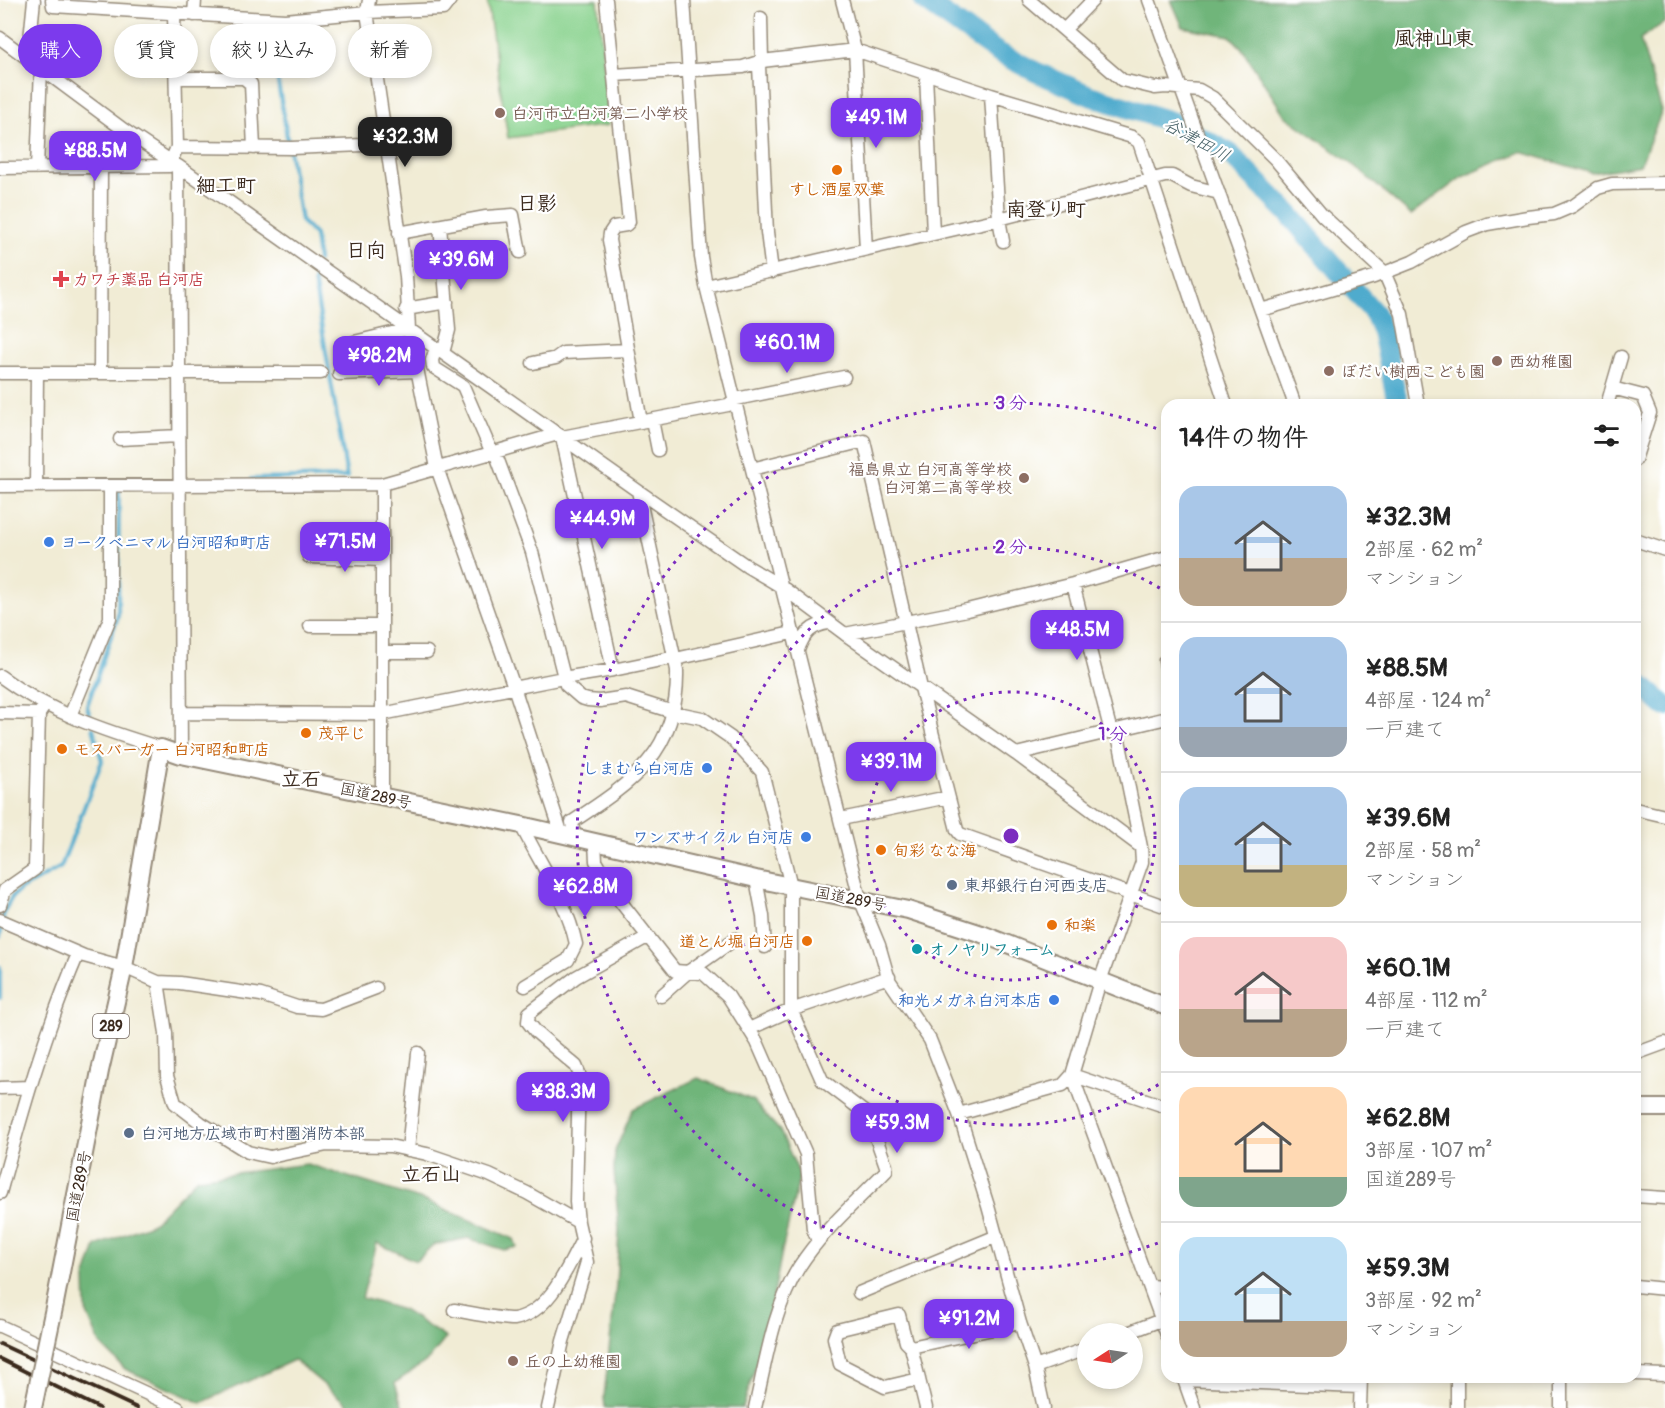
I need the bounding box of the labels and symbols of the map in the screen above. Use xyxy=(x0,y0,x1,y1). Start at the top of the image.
district label: 風神山東 xyxy=(1394,26,1474,51)
pin: ¥49.1M xyxy=(827,98,925,149)
place label: 白河市立白河第二小学校 xyxy=(512,104,688,124)
marker: 白河市立白河第二小学校 xyxy=(493,106,507,120)
water label: 谷津田川 xyxy=(1160,113,1234,168)
pin: ¥32.3M xyxy=(356,117,454,168)
pin: ¥88.5M xyxy=(46,131,144,182)
marker: すし酒屋双葉 xyxy=(830,163,844,177)
district label: 細工町 xyxy=(196,173,256,198)
place label: すし酒屋双葉 xyxy=(789,180,885,200)
district label: 日影 xyxy=(517,191,557,216)
district label: 南登り町 xyxy=(1006,197,1086,222)
district label: 日向 xyxy=(346,238,386,263)
pin: ¥39.6M xyxy=(412,240,510,291)
place label: カワチ薬品 白河店 xyxy=(73,270,204,290)
marker: カワチ薬品 白河店 xyxy=(54,272,68,286)
pin: ¥60.1M xyxy=(738,323,836,374)
pin: ¥98.2M xyxy=(330,336,428,387)
place label: 西幼稚園 xyxy=(1509,352,1573,372)
marker: 西幼稚園 xyxy=(1490,354,1504,368)
place label: ぼだい樹西こども園 xyxy=(1341,362,1485,382)
marker: ぼだい樹西こども園 xyxy=(1322,364,1336,378)
text: 3 分 xyxy=(995,392,1027,415)
place label: 福島県立 白河高等学校 白河第二高等学校 xyxy=(849,460,1012,498)
marker: 福島県立 白河高等学校 白河第二高等学校 xyxy=(1017,471,1031,485)
pin: ¥44.9M xyxy=(553,499,651,550)
pin: ¥71.5M xyxy=(296,522,394,573)
place label: ヨークベニマル 白河昭和町店 xyxy=(61,533,271,553)
marker: ヨークベニマル 白河昭和町店 xyxy=(42,535,56,549)
text: 2 分 xyxy=(995,536,1027,559)
pin: ¥48.5M xyxy=(1028,610,1126,661)
text: 1 分 xyxy=(1099,723,1127,746)
place label: 茂平じ xyxy=(318,724,366,744)
marker: 茂平じ xyxy=(299,726,313,740)
place label: モスバーガー 白河昭和町店 xyxy=(74,740,270,760)
marker: モスバーガー 白河昭和町店 xyxy=(55,742,69,756)
pin: ¥39.1M xyxy=(842,742,940,793)
place label: しまむら白河店 xyxy=(583,759,695,779)
marker: しまむら白河店 xyxy=(700,761,714,775)
district label: 立石 xyxy=(281,767,321,792)
street label: 国道289号 xyxy=(338,779,414,813)
centre of rings xyxy=(1001,826,1021,846)
place label: ワンズサイクル 白河店 xyxy=(632,828,794,848)
marker: ワンズサイクル 白河店 xyxy=(799,830,813,844)
place label: 旬彩 なな海 xyxy=(893,841,976,861)
marker: 旬彩 なな海 xyxy=(874,843,888,857)
pin: ¥62.8M xyxy=(536,867,634,918)
place label: 東邦銀行白河西支店 xyxy=(964,876,1108,896)
marker: 東邦銀行白河西支店 xyxy=(945,878,959,892)
street label: 国道289号 xyxy=(813,882,889,916)
place label: 和楽 xyxy=(1064,916,1096,936)
marker: 和楽 xyxy=(1045,918,1059,932)
place label: 道とん堀 白河店 xyxy=(680,932,795,952)
marker: 道とん堀 白河店 xyxy=(800,934,814,948)
place label: オノヤリフォーム xyxy=(929,940,1055,960)
marker: オノヤリフォーム xyxy=(910,942,924,956)
place label: 和光メガネ白河本店 xyxy=(898,991,1042,1011)
marker: 和光メガネ白河本店 xyxy=(1047,993,1061,1007)
road number: 289 xyxy=(93,1014,129,1038)
pin: ¥38.3M xyxy=(514,1072,612,1123)
pin: ¥59.3M xyxy=(848,1103,946,1154)
place label: 白河地方広域市町村圏消防本部 xyxy=(141,1124,365,1144)
marker: 白河地方広域市町村圏消防本部 xyxy=(122,1126,136,1140)
street label: 国道289号 xyxy=(62,1148,96,1224)
district label: 立石山 xyxy=(401,1162,461,1187)
pin: ¥91.2M xyxy=(920,1299,1018,1350)
north arrow xyxy=(1077,1323,1143,1389)
place label: 丘の上幼稚園 xyxy=(525,1352,621,1372)
marker: 丘の上幼稚園 xyxy=(506,1354,520,1368)

